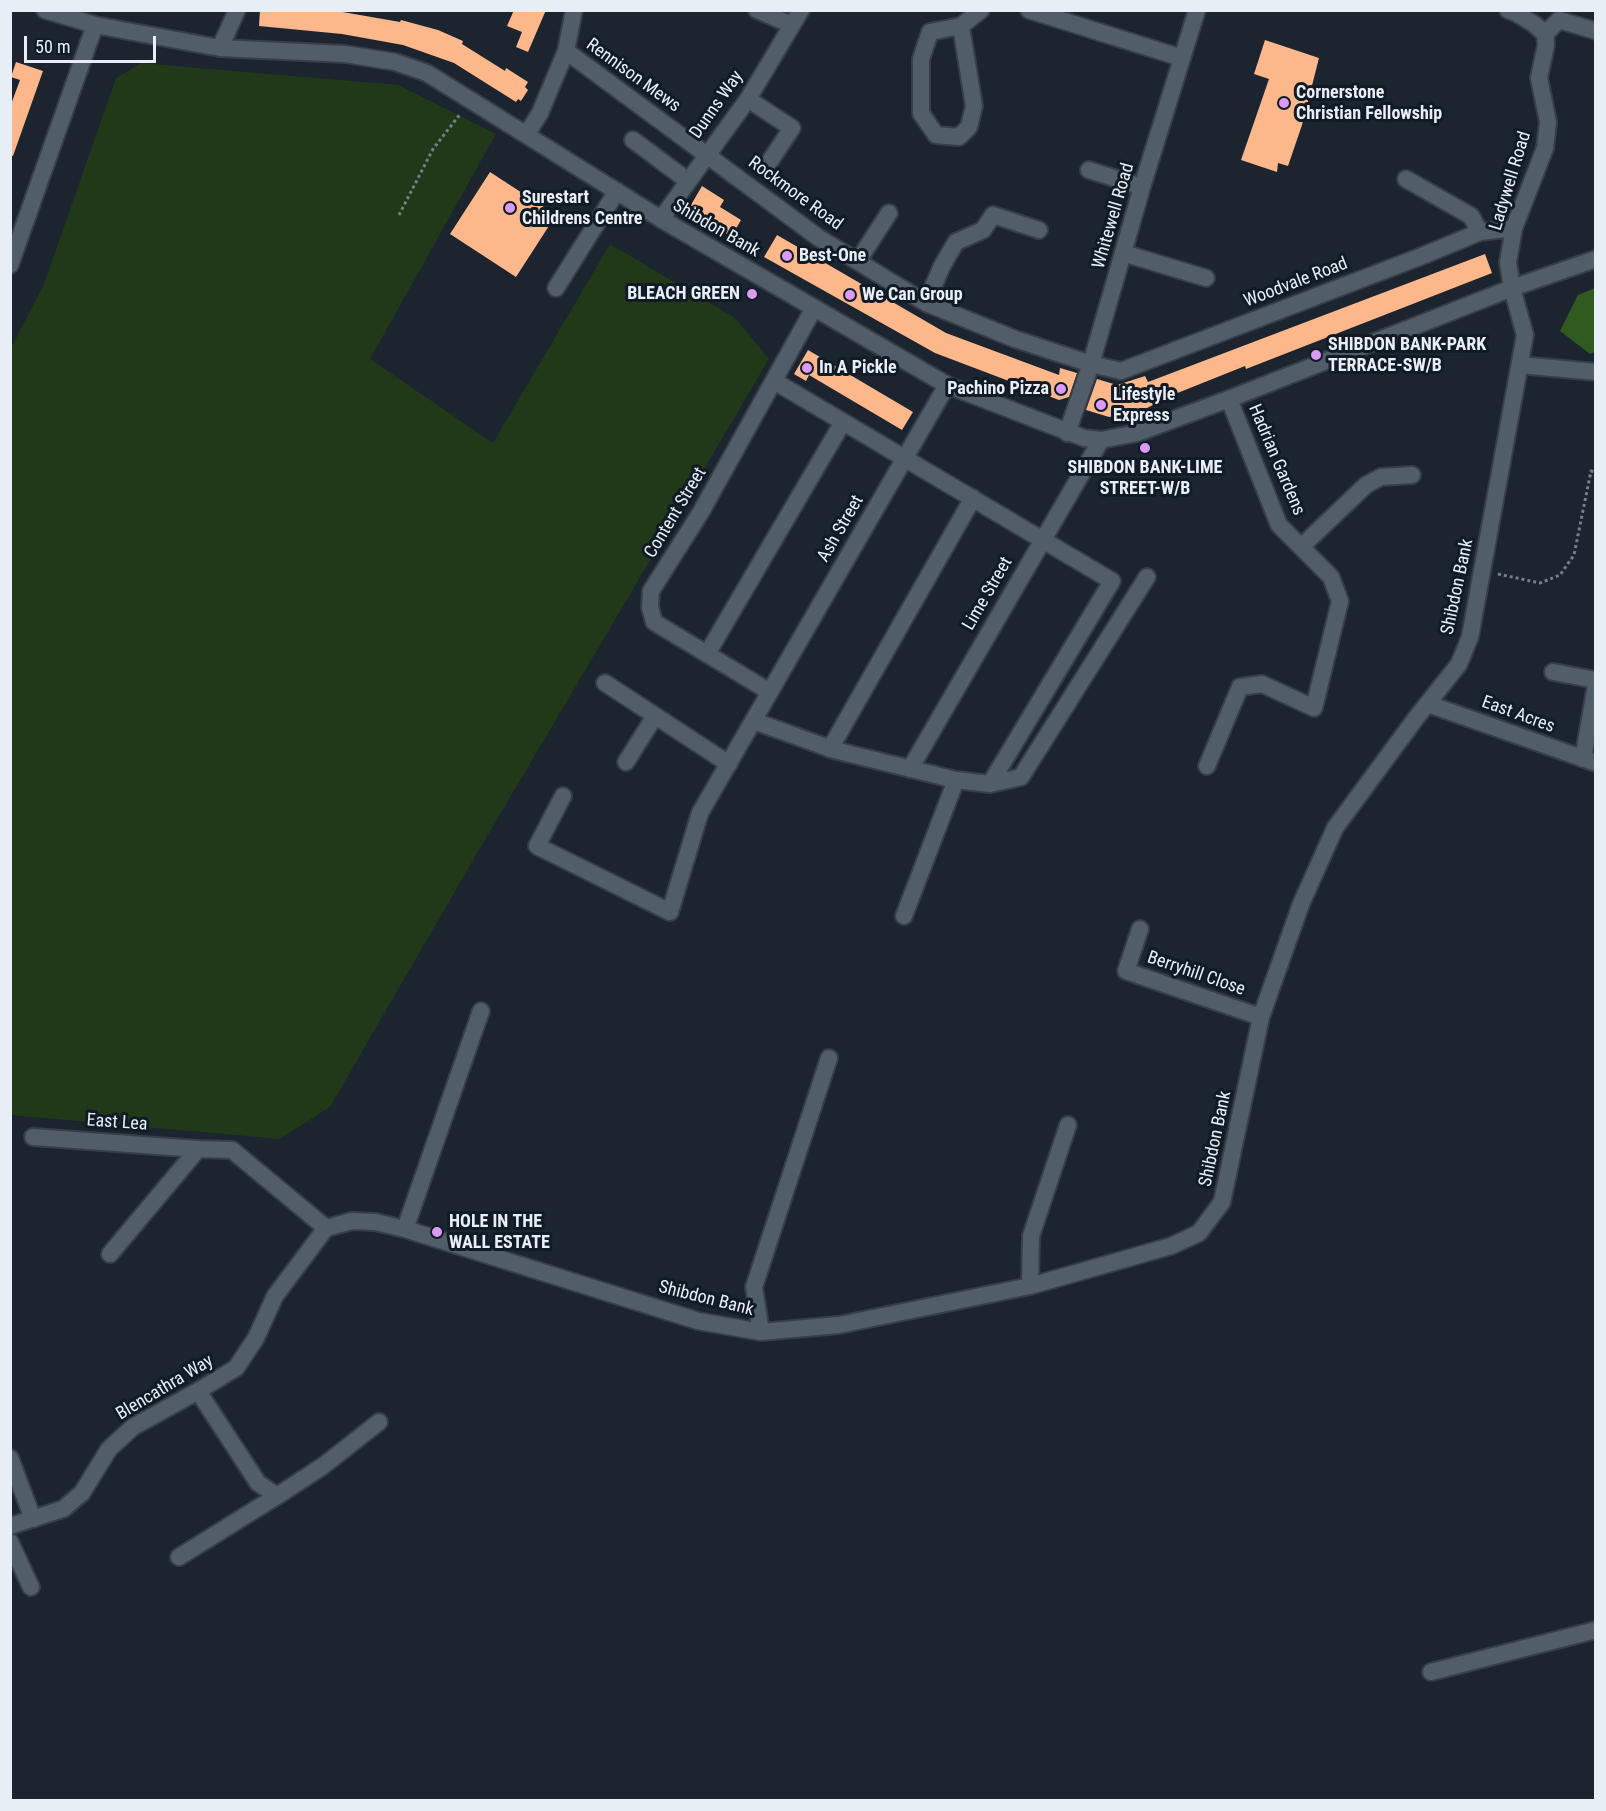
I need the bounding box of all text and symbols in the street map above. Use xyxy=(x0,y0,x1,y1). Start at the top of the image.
scale bar xyxy=(27,24,159,62)
street label: Rennison Mews xyxy=(582,34,684,118)
text: 50 m xyxy=(35,36,70,57)
street label: Dunns Way xyxy=(686,67,748,143)
place label: Cornerstone Christian Fellowship xyxy=(1296,82,1442,124)
marker: Cornerstone Christian Fellowship xyxy=(1277,96,1291,110)
street label: Ladywell Road xyxy=(1486,129,1536,233)
street label: Rockmore Road xyxy=(743,152,847,236)
street label: Whitewell Road xyxy=(1089,161,1139,271)
place label: Surestart Childrens Centre xyxy=(522,187,642,230)
street label: Shibdon Bank xyxy=(669,195,763,263)
marker: Surestart Childrens Centre xyxy=(503,201,517,215)
place label: Best-One xyxy=(799,245,866,267)
marker: Best-One xyxy=(780,249,794,263)
street label: Woodvale Road xyxy=(1241,253,1351,313)
place label: BLEACH GREEN xyxy=(627,283,740,305)
place label: We Can Group xyxy=(862,284,963,306)
marker: BLEACH GREEN xyxy=(745,287,759,301)
marker: We Can Group xyxy=(843,288,857,302)
place label: SHIBDON BANK-PARK TERRACE-SW/B xyxy=(1328,334,1486,376)
marker: SHIBDON BANK-PARK TERRACE-SW/B xyxy=(1309,348,1323,362)
place label: In A Pickle xyxy=(819,357,897,379)
marker: In A Pickle xyxy=(800,361,814,375)
place label: Pachino Pizza xyxy=(947,378,1049,400)
marker: Pachino Pizza xyxy=(1054,382,1068,396)
place label: Lifestyle Express xyxy=(1113,384,1175,426)
marker: Lifestyle Express xyxy=(1094,398,1108,412)
street label: Hadrian Gardens xyxy=(1243,401,1309,519)
marker: SHIBDON BANK-LIME STREET-W/B xyxy=(1138,441,1152,455)
place label: SHIBDON BANK-LIME STREET-W/B xyxy=(1068,457,1222,500)
street label: Content Street xyxy=(640,464,712,562)
street label: Ash Street xyxy=(813,492,869,566)
street label: Shibdon Bank xyxy=(1437,537,1479,637)
street label: Lime Street xyxy=(958,554,1018,634)
street label: East Acres xyxy=(1479,692,1557,738)
street label: Berryhill Close xyxy=(1144,947,1248,1001)
street label: Shibdon Bank xyxy=(1195,1089,1237,1189)
street label: East Lea xyxy=(86,1110,148,1136)
place label: HOLE IN THE WALL ESTATE xyxy=(449,1211,550,1254)
marker: HOLE IN THE WALL ESTATE xyxy=(430,1225,444,1239)
street label: Shibdon Bank xyxy=(656,1277,756,1321)
street label: Blencathra Way xyxy=(113,1351,217,1425)

